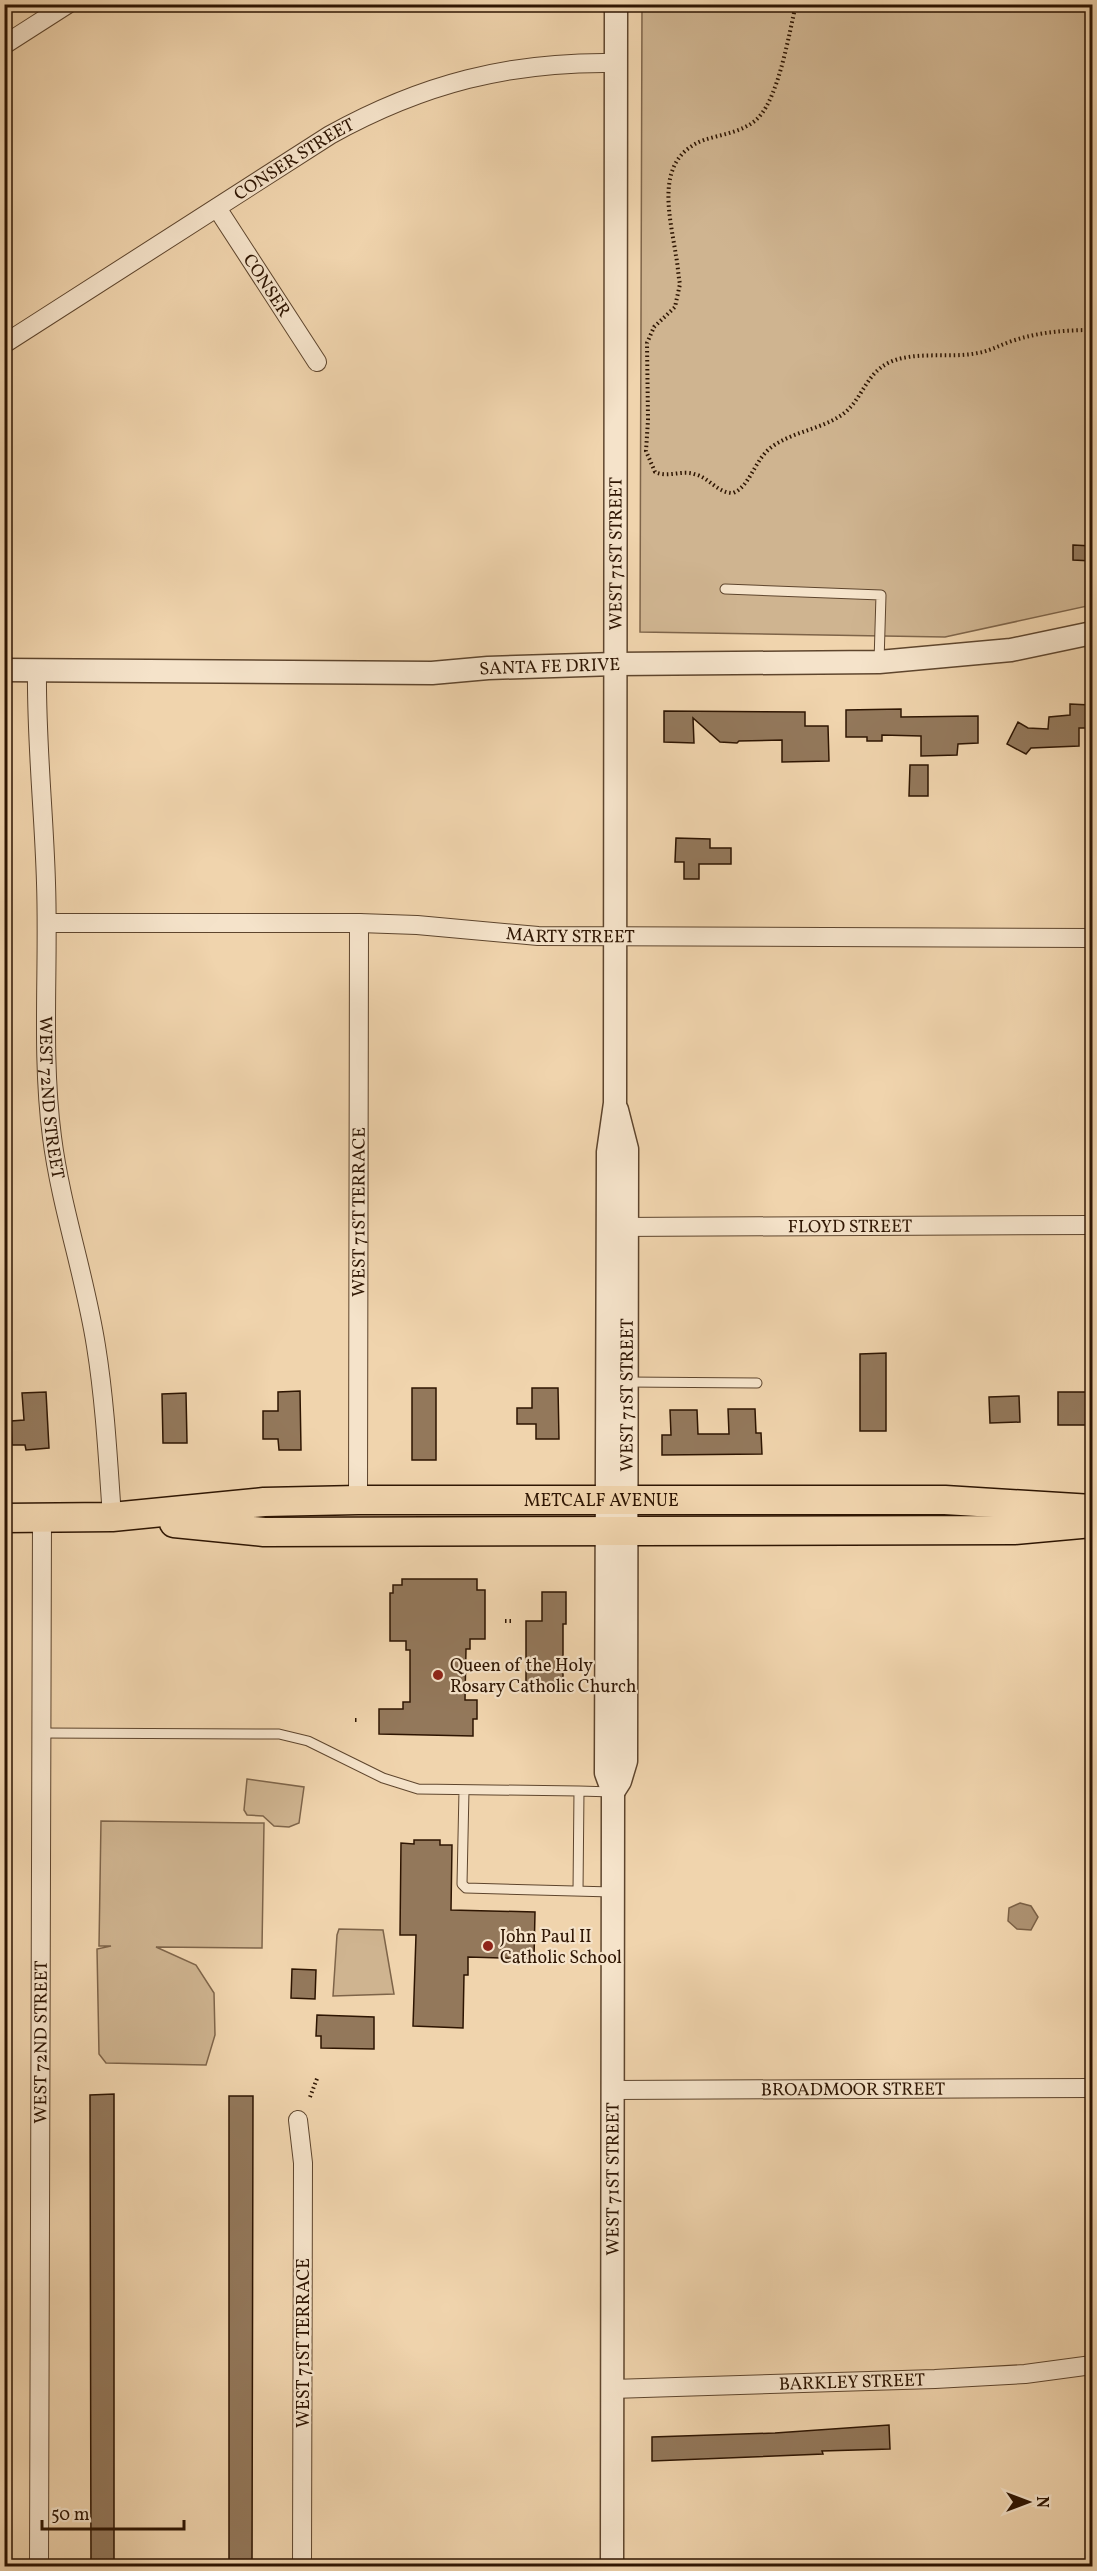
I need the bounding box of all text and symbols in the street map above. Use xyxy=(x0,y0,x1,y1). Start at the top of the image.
street label: CONSER STREET xyxy=(230,113,360,207)
street label: CONSER xyxy=(236,249,296,323)
street label: WEST 71ST STREET xyxy=(604,476,630,631)
street label: SANTA FE DRIVE xyxy=(478,653,621,683)
street label: MARTY STREET xyxy=(505,922,635,950)
street label: WEST 72ND STREET xyxy=(32,1016,70,1182)
street label: WEST 71ST TERRACE xyxy=(347,1127,373,1297)
street label: FLOYD STREET xyxy=(788,1215,913,1240)
street label: WEST 71ST STREET xyxy=(615,1318,641,1472)
street label: METCALF AVENUE xyxy=(524,1489,679,1514)
place label: Queen of the Holy Rosary Catholic Church xyxy=(450,1654,637,1700)
marker: Queen of the Holy Rosary Catholic Church xyxy=(431,1668,445,1682)
place label: John Paul II Catholic School xyxy=(500,1925,622,1971)
marker: John Paul II Catholic School xyxy=(481,1939,495,1953)
street label: WEST 72ND STREET xyxy=(29,1960,55,2124)
street label: BROADMOOR STREET xyxy=(761,2078,946,2103)
street label: WEST 71ST STREET xyxy=(601,2102,627,2256)
street label: WEST 71ST TERRACE xyxy=(292,2258,317,2428)
street label: BARKLEY STREET xyxy=(778,2368,926,2398)
north arrow xyxy=(998,2472,1058,2532)
scale bar xyxy=(42,2493,184,2531)
text: N xyxy=(1030,2496,1052,2508)
text: 50 m xyxy=(51,2503,90,2528)

